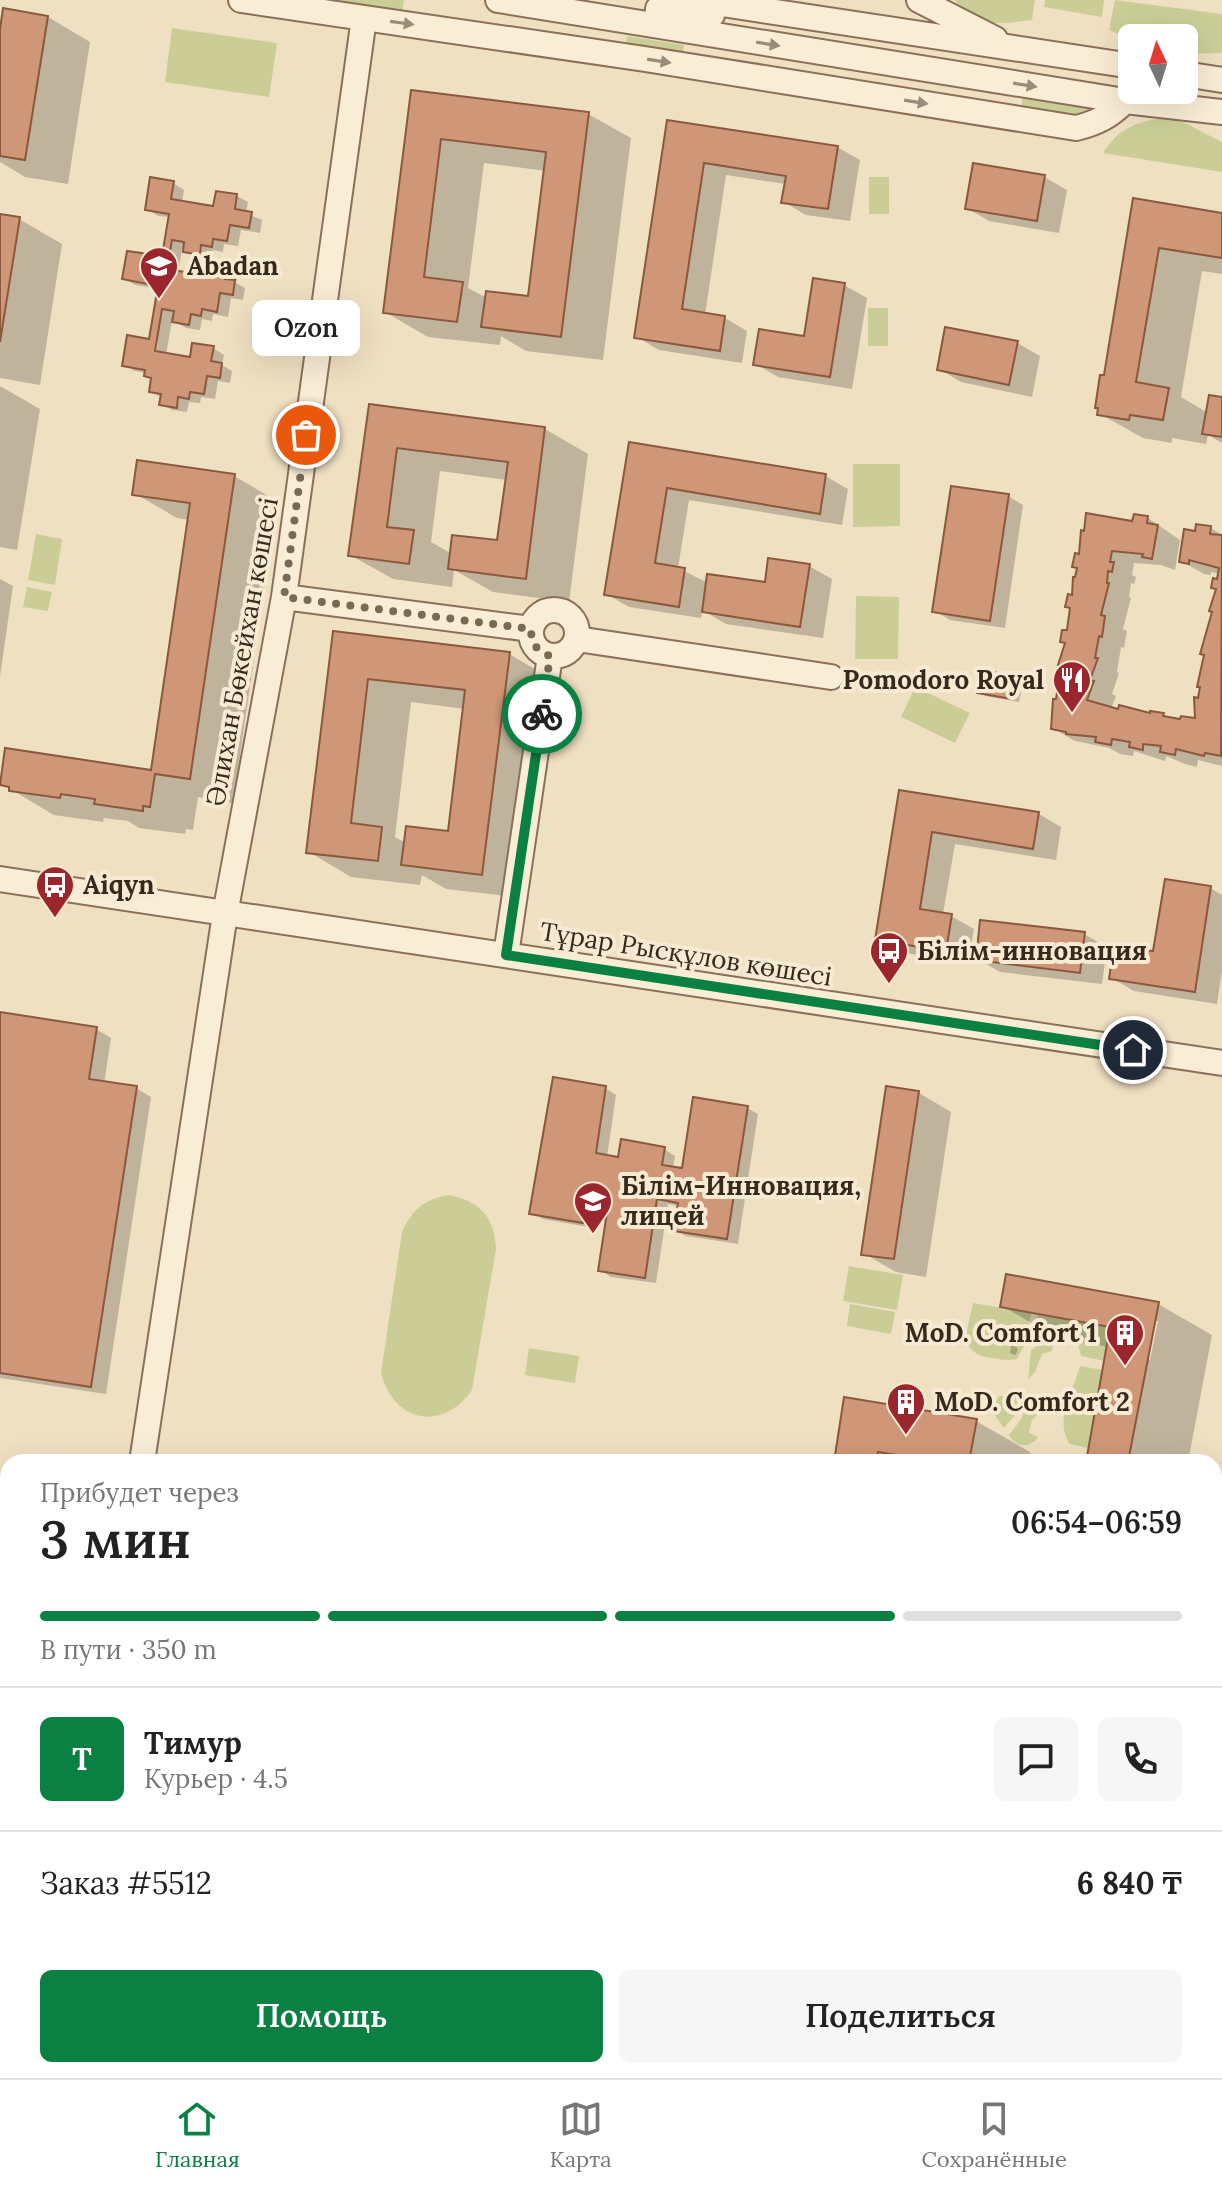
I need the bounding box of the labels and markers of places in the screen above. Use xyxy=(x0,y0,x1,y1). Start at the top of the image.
school or university icon: Abadan xyxy=(138,245,180,300)
place label: Abadan xyxy=(187,249,279,282)
callout: Ozon xyxy=(252,299,360,355)
pin xyxy=(272,401,340,469)
restaurant icon: Pomodoro Royal xyxy=(1051,659,1093,714)
place label: Pomodoro Royal xyxy=(842,663,1044,696)
bus stop icon: Aiqyn xyxy=(34,864,76,919)
place label: Aiqyn xyxy=(83,868,155,901)
bus stop icon: Білім-инновация xyxy=(868,930,910,985)
place label: Білім-инновация xyxy=(917,934,1147,967)
pin xyxy=(1099,1016,1167,1084)
place label: Білім-Инновация, лицей xyxy=(621,1169,861,1232)
school or university icon: Білім-Инновация, лицей xyxy=(572,1180,614,1235)
building icon: МoD. Comfort 1 xyxy=(1104,1312,1146,1367)
place label: МoD. Comfort 1 xyxy=(904,1316,1097,1349)
building icon: МoD. Comfort 2 xyxy=(885,1381,927,1436)
place label: МoD. Comfort 2 xyxy=(934,1385,1130,1418)

